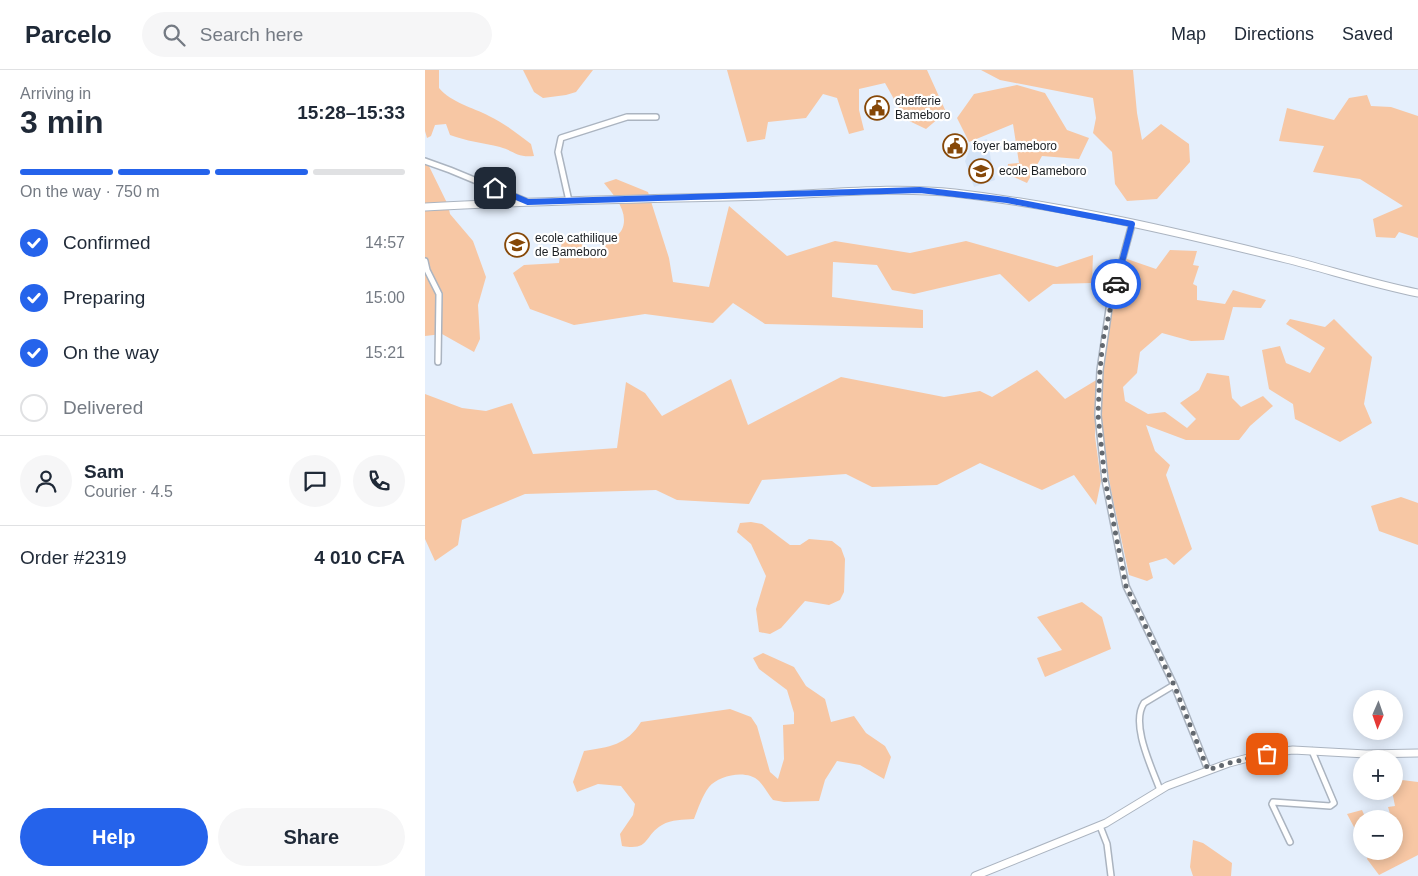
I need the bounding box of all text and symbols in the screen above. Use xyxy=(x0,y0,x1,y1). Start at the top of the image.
search box xyxy=(142,12,492,57)
text: Parcelo xyxy=(25,21,112,48)
icon: search xyxy=(160,21,188,49)
text: Search here xyxy=(200,24,303,45)
text: Map xyxy=(1171,24,1206,44)
text: Directions xyxy=(1234,24,1314,44)
text: Saved xyxy=(1342,24,1393,44)
text: Arriving in xyxy=(20,85,91,102)
place label: chefferie Bameboro xyxy=(895,94,951,122)
public building icon: chefferie Bameboro xyxy=(864,95,890,121)
text: 15:28–15:33 xyxy=(297,102,405,123)
text: 3 min xyxy=(20,104,104,140)
public building icon: foyer bameboro xyxy=(942,133,968,159)
place label: foyer bameboro xyxy=(973,139,1057,153)
school or university icon: ecole Bameboro xyxy=(968,158,994,184)
place label: ecole Bameboro xyxy=(999,164,1087,178)
pin xyxy=(474,167,516,209)
icon: home xyxy=(481,174,509,202)
text: On the way · 750 m xyxy=(20,183,160,200)
icon: check xyxy=(20,229,48,257)
place label: ecole cathilique de Bameboro xyxy=(535,231,618,259)
text: Confirmed xyxy=(63,232,151,253)
school or university icon: ecole cathilique de Bameboro xyxy=(504,232,530,258)
text: 14:57 xyxy=(365,234,405,251)
courier xyxy=(1091,259,1141,309)
icon: car xyxy=(1102,270,1130,298)
icon: check xyxy=(20,284,48,312)
text: Preparing xyxy=(63,287,145,308)
text: 15:00 xyxy=(365,289,405,306)
icon: check xyxy=(20,339,48,367)
text: On the way xyxy=(63,342,159,363)
text: 15:21 xyxy=(365,344,405,361)
text: Delivered xyxy=(63,397,143,418)
button: person xyxy=(20,455,72,507)
button: chat xyxy=(289,455,341,507)
button: phone xyxy=(353,455,405,507)
text: Sam xyxy=(84,461,124,482)
text: Courier · 4.5 xyxy=(84,483,173,500)
text: Order #2319 xyxy=(20,547,127,568)
text: 4 010 CFA xyxy=(314,547,405,568)
north arrow xyxy=(1353,690,1403,740)
map controls xyxy=(1353,690,1403,860)
pin xyxy=(1246,733,1288,775)
icon: bag xyxy=(1253,740,1281,768)
button: + xyxy=(1353,750,1403,800)
button: Help xyxy=(20,808,208,866)
button: Share xyxy=(218,808,405,866)
button: − xyxy=(1353,810,1403,860)

